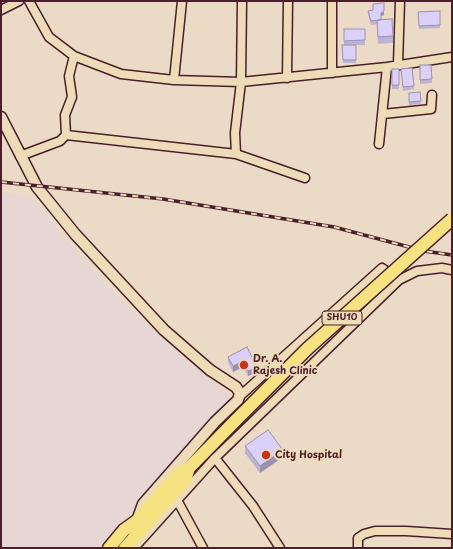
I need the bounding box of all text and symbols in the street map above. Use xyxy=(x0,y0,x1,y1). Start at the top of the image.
road number: SHU10 xyxy=(322,311,362,325)
place label: Dr. A. Rajesh Clinic xyxy=(253,353,317,376)
marker: Dr. A. Rajesh Clinic xyxy=(238,359,250,371)
marker: City Hospital xyxy=(260,449,272,461)
place label: City Hospital xyxy=(275,449,342,461)

